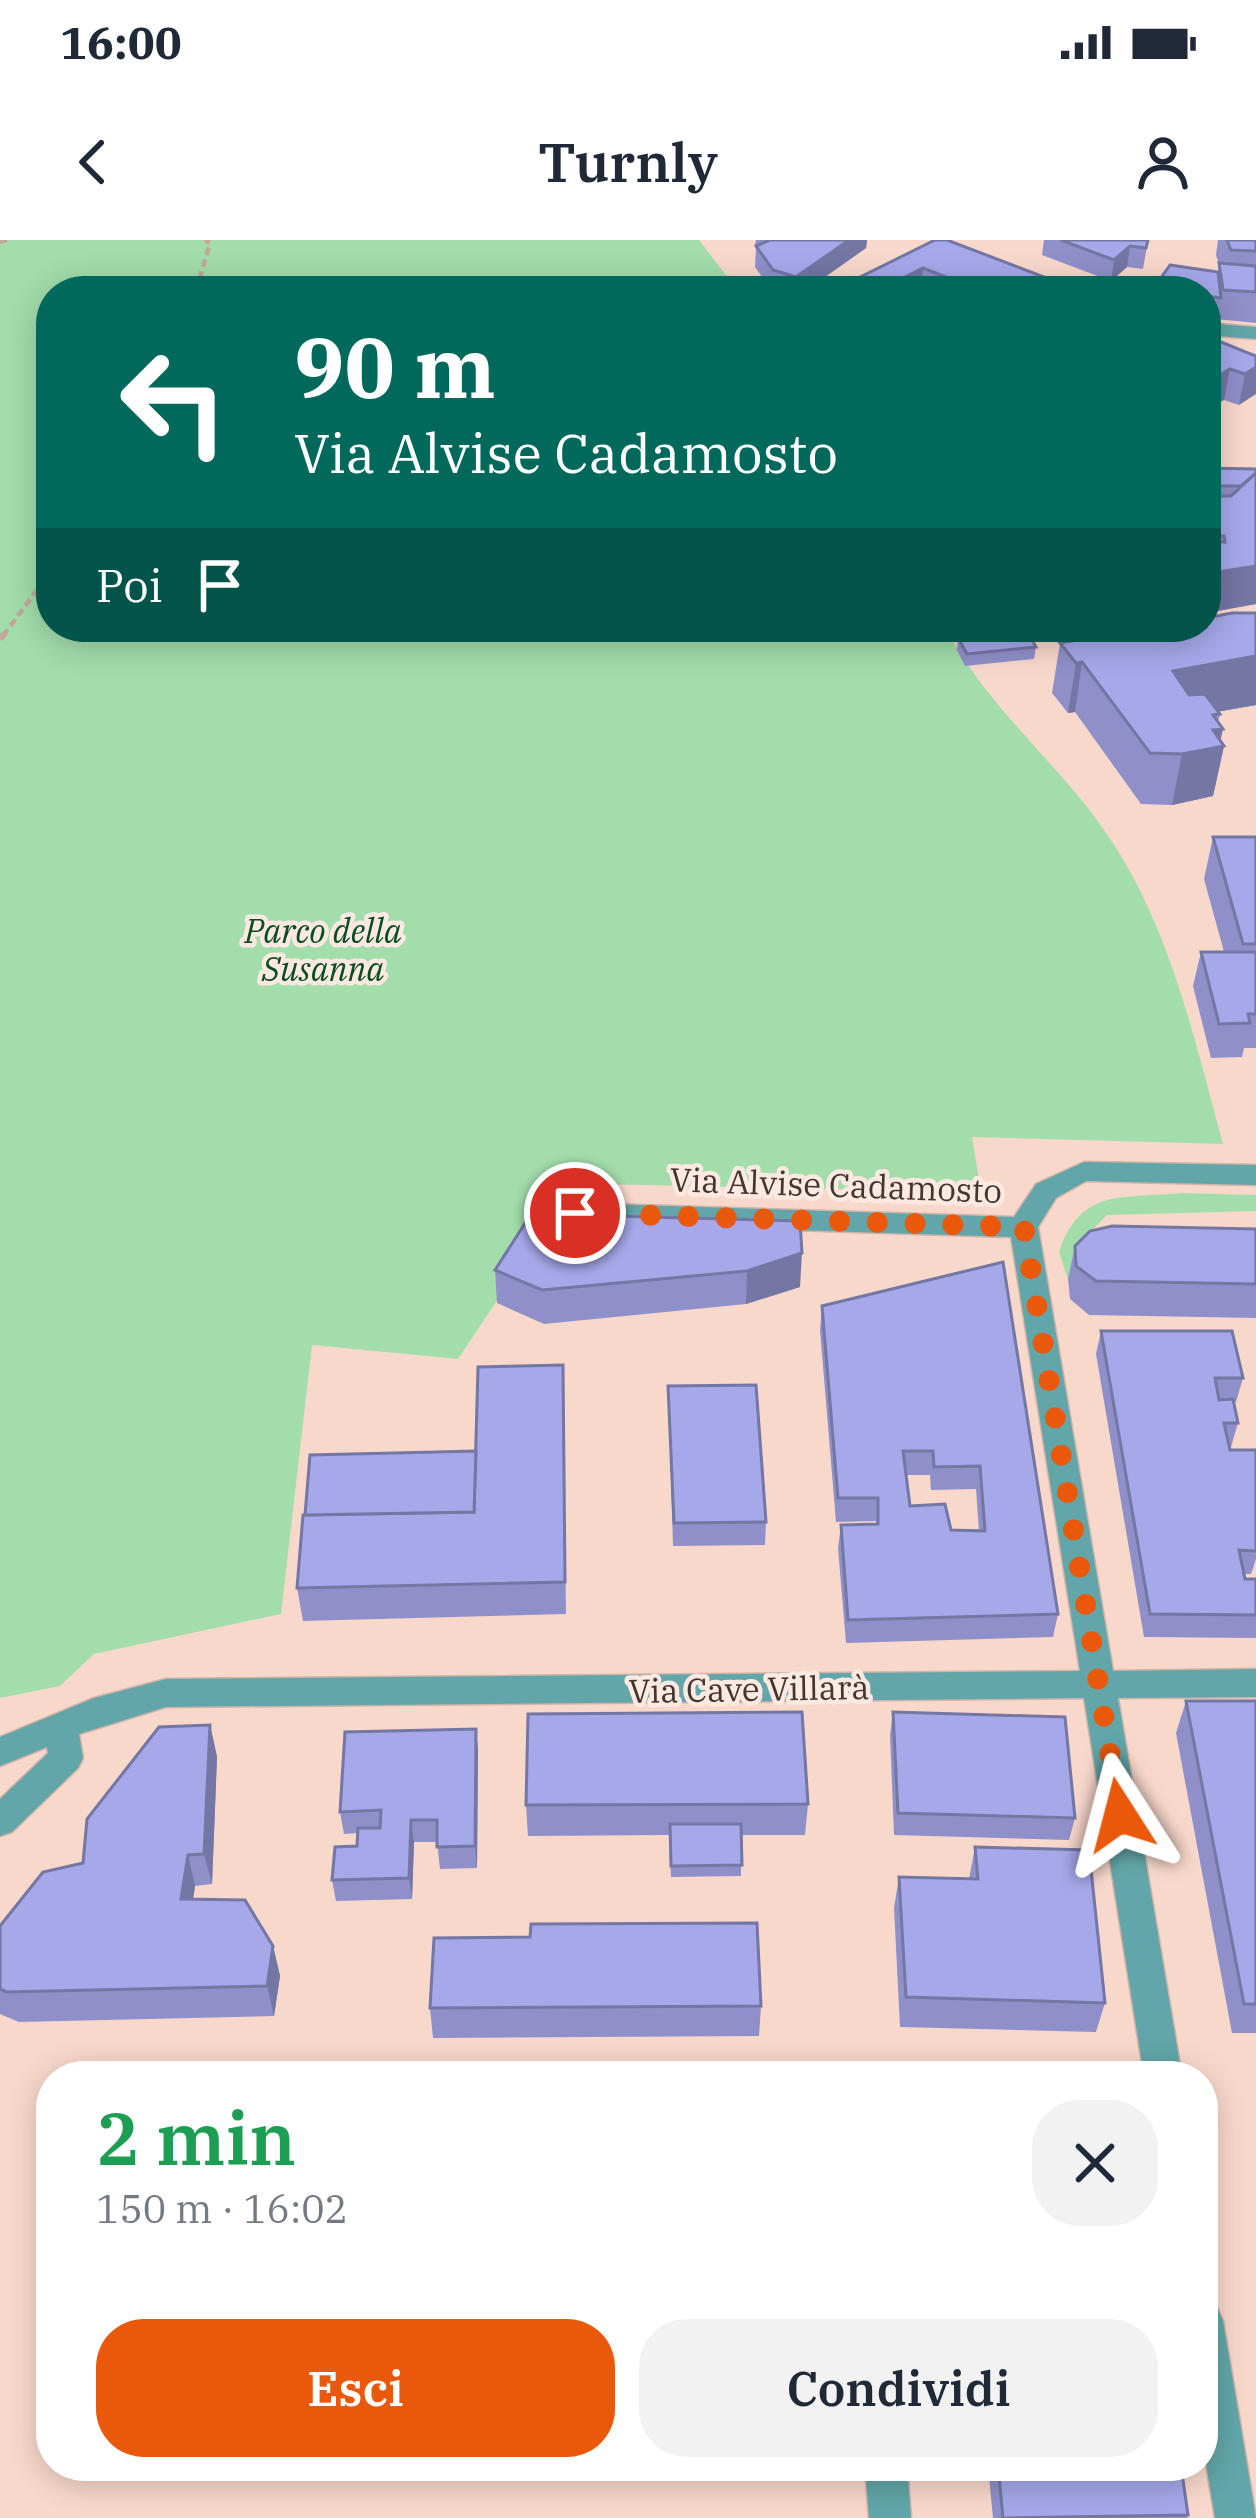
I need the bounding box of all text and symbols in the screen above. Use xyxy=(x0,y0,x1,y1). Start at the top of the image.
text: 16:00 xyxy=(60,13,182,71)
text: Turnly xyxy=(538,127,718,197)
icon: back xyxy=(60,129,126,195)
icon: person xyxy=(1130,129,1196,195)
text: 90 m xyxy=(294,312,496,421)
icon: left xyxy=(96,324,252,480)
text: Via Alvise Cadamosto xyxy=(294,418,838,488)
icon: arrive xyxy=(187,552,253,618)
text: Poi xyxy=(96,556,163,614)
park label: Parco della Susanna xyxy=(243,909,402,990)
street label: Via Alvise Cadamosto xyxy=(669,1157,1003,1212)
pin xyxy=(524,1162,626,1264)
icon: arrive xyxy=(542,1180,608,1246)
street label: Via Cave Villarà xyxy=(628,1665,870,1712)
position arrow xyxy=(1057,1752,1183,1878)
text: 2 min xyxy=(96,2091,296,2185)
button: close xyxy=(1032,2100,1158,2226)
text: 150 m · 16:02 xyxy=(96,2183,348,2234)
button: Esci xyxy=(96,2319,615,2457)
button: Condividi xyxy=(639,2319,1158,2457)

